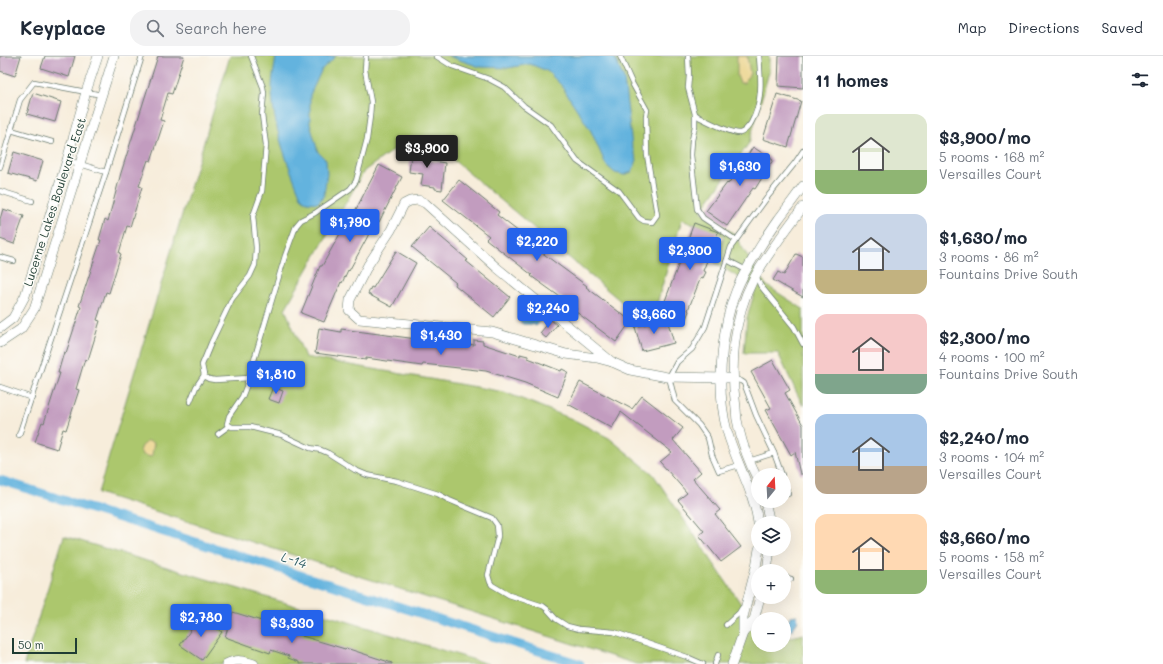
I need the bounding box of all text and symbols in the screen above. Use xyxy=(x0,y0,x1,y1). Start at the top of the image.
search box xyxy=(130,10,410,46)
text: Keyplace xyxy=(20,15,106,40)
icon: search xyxy=(144,17,166,39)
text: Search here xyxy=(176,18,267,38)
text: Map xyxy=(958,18,986,37)
text: Directions xyxy=(1008,18,1079,37)
text: Saved xyxy=(1101,18,1143,37)
text: 11 homes xyxy=(815,69,889,91)
icon: filters xyxy=(1129,69,1151,91)
street label: Lucerne Lakes Boulevard East xyxy=(19,115,89,288)
text: $3,900/mo xyxy=(939,126,1031,148)
icon: home xyxy=(847,130,895,178)
pin: $3,900 xyxy=(394,135,460,169)
text: $3,900 xyxy=(405,139,449,156)
text: 5 rooms · 168 m² xyxy=(939,148,1044,165)
pin: $1,630 xyxy=(707,153,773,187)
text: $1,630 xyxy=(719,157,761,174)
text: Versailles Court xyxy=(939,165,1042,182)
pin: $1,790 xyxy=(317,209,383,243)
text: $1,790 xyxy=(329,213,371,230)
text: $1,630/mo xyxy=(939,226,1027,248)
pin: $2,220 xyxy=(504,228,570,262)
icon: home xyxy=(847,230,895,278)
text: $2,220 xyxy=(516,232,558,249)
pin: $2,300 xyxy=(657,237,723,271)
text: $2,300 xyxy=(668,241,712,258)
text: 3 rooms · 86 m² xyxy=(939,248,1039,265)
text: Fountains Drive South xyxy=(939,265,1077,282)
pin: $2,240 xyxy=(515,295,581,329)
text: $2,240 xyxy=(526,299,570,316)
pin: $3,660 xyxy=(621,301,687,335)
text: $3,660 xyxy=(632,305,676,322)
pin: $1,430 xyxy=(408,322,474,356)
text: $1,430 xyxy=(420,326,462,343)
text: $2,300/mo xyxy=(939,326,1030,348)
icon: home xyxy=(847,330,895,378)
text: 4 rooms · 100 m² xyxy=(939,348,1045,365)
pin: $1,810 xyxy=(243,361,309,395)
text: $1,810 xyxy=(256,365,296,382)
text: Fountains Drive South xyxy=(939,365,1077,382)
text: $2,240/mo xyxy=(939,426,1029,448)
icon: home xyxy=(847,430,895,478)
text: 3 rooms · 104 m² xyxy=(939,448,1044,465)
text: Versailles Court xyxy=(939,465,1042,482)
north arrow xyxy=(751,468,791,508)
map controls xyxy=(751,468,791,652)
button: layers xyxy=(751,516,791,556)
text: $3,660/mo xyxy=(939,526,1030,548)
icon: home xyxy=(847,530,895,578)
water label: L-14 xyxy=(279,547,309,572)
text: 5 rooms · 158 m² xyxy=(939,548,1044,565)
button: + xyxy=(751,564,791,604)
text: Versailles Court xyxy=(939,565,1042,582)
pin: $2,780 xyxy=(168,604,234,638)
text: $2,780 xyxy=(180,608,222,625)
pin: $3,330 xyxy=(259,610,325,644)
button: − xyxy=(751,612,791,652)
text: $3,330 xyxy=(270,614,314,631)
scale bar xyxy=(12,636,77,655)
text: 50 m xyxy=(18,637,44,652)

